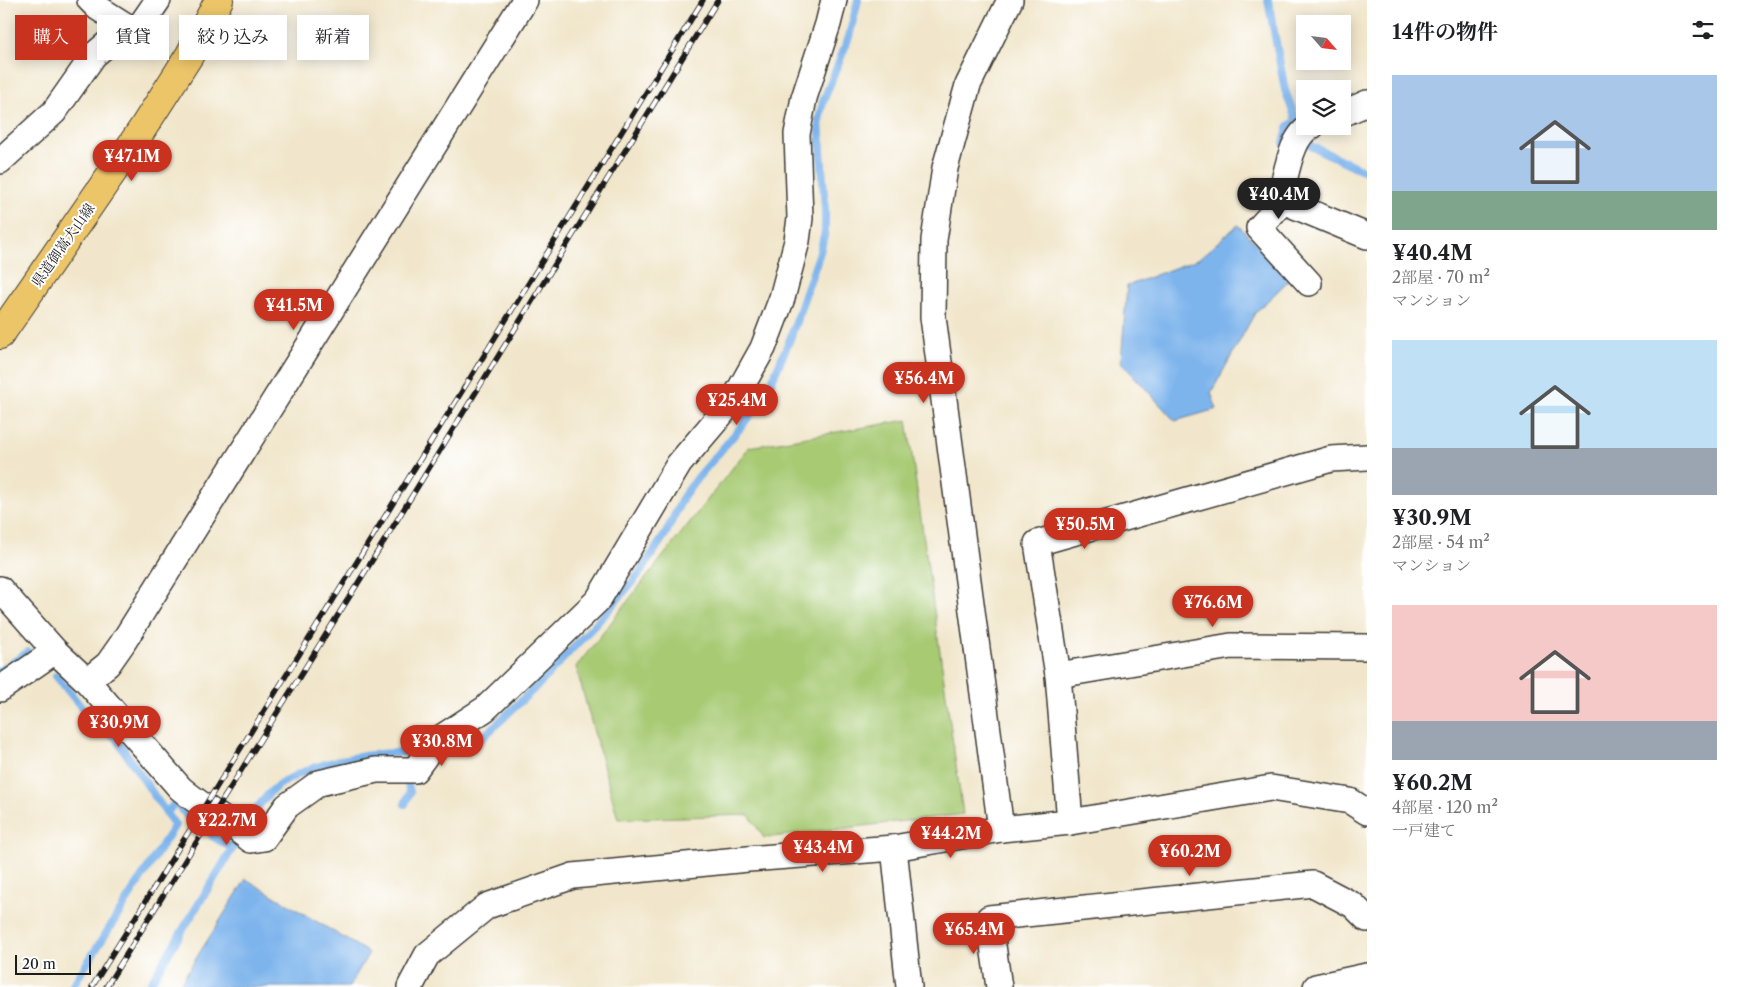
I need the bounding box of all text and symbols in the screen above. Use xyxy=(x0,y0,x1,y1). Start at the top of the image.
chip: 購入 xyxy=(15,15,87,60)
chip: 賃貸 xyxy=(97,15,169,60)
chip: 絞り込み xyxy=(179,15,287,60)
chip: 新着 xyxy=(297,15,369,60)
north arrow xyxy=(1296,15,1351,70)
map controls xyxy=(1296,15,1351,135)
icon: filters xyxy=(1689,16,1717,44)
text: 14件の物件 xyxy=(1392,19,1498,44)
button: layers xyxy=(1296,80,1351,135)
icon: home xyxy=(1510,107,1600,197)
pin: ¥47.1M xyxy=(91,140,173,182)
text: ¥47.1M xyxy=(104,146,160,166)
pin: ¥40.4M xyxy=(1238,178,1320,220)
text: ¥40.4M xyxy=(1248,184,1310,204)
street label: 県道御嵩犬山線 xyxy=(28,200,98,290)
text: ¥40.4M xyxy=(1392,240,1473,265)
text: 2部屋 · 70 m² xyxy=(1392,267,1490,287)
pin: ¥41.5M xyxy=(253,288,335,331)
text: マンション xyxy=(1392,290,1471,310)
text: ¥41.5M xyxy=(265,295,323,315)
pin: ¥56.4M xyxy=(883,362,965,404)
text: ¥56.4M xyxy=(894,368,954,388)
icon: home xyxy=(1510,372,1600,462)
pin: ¥25.4M xyxy=(696,384,778,426)
text: ¥25.4M xyxy=(707,390,767,410)
text: ¥30.9M xyxy=(1392,505,1472,530)
pin: ¥50.5M xyxy=(1044,508,1126,550)
text: ¥50.5M xyxy=(1055,514,1115,534)
text: 2部屋 · 54 m² xyxy=(1392,532,1490,552)
text: マンション xyxy=(1392,555,1471,575)
pin: ¥76.6M xyxy=(1172,586,1254,628)
text: ¥76.6M xyxy=(1183,592,1243,612)
icon: home xyxy=(1510,637,1600,727)
pin: ¥30.9M xyxy=(78,706,160,748)
text: ¥30.9M xyxy=(89,712,149,732)
pin: ¥30.8M xyxy=(401,724,483,767)
text: ¥30.8M xyxy=(411,731,473,751)
text: ¥60.2M xyxy=(1392,770,1473,795)
text: 4部屋 · 120 m² xyxy=(1392,797,1498,817)
pin: ¥22.7M xyxy=(186,804,268,846)
text: ¥22.7M xyxy=(197,810,257,830)
pin: ¥44.2M xyxy=(910,816,992,859)
text: 一戸建て xyxy=(1392,820,1456,840)
text: ¥44.2M xyxy=(921,823,981,843)
pin: ¥43.4M xyxy=(782,830,864,873)
pin: ¥60.2M xyxy=(1149,834,1231,877)
text: ¥43.4M xyxy=(793,837,853,857)
text: ¥60.2M xyxy=(1159,841,1221,861)
pin: ¥65.4M xyxy=(933,912,1015,955)
text: ¥65.4M xyxy=(944,919,1004,939)
scale bar xyxy=(15,952,91,975)
text: 20 m xyxy=(22,955,56,973)

